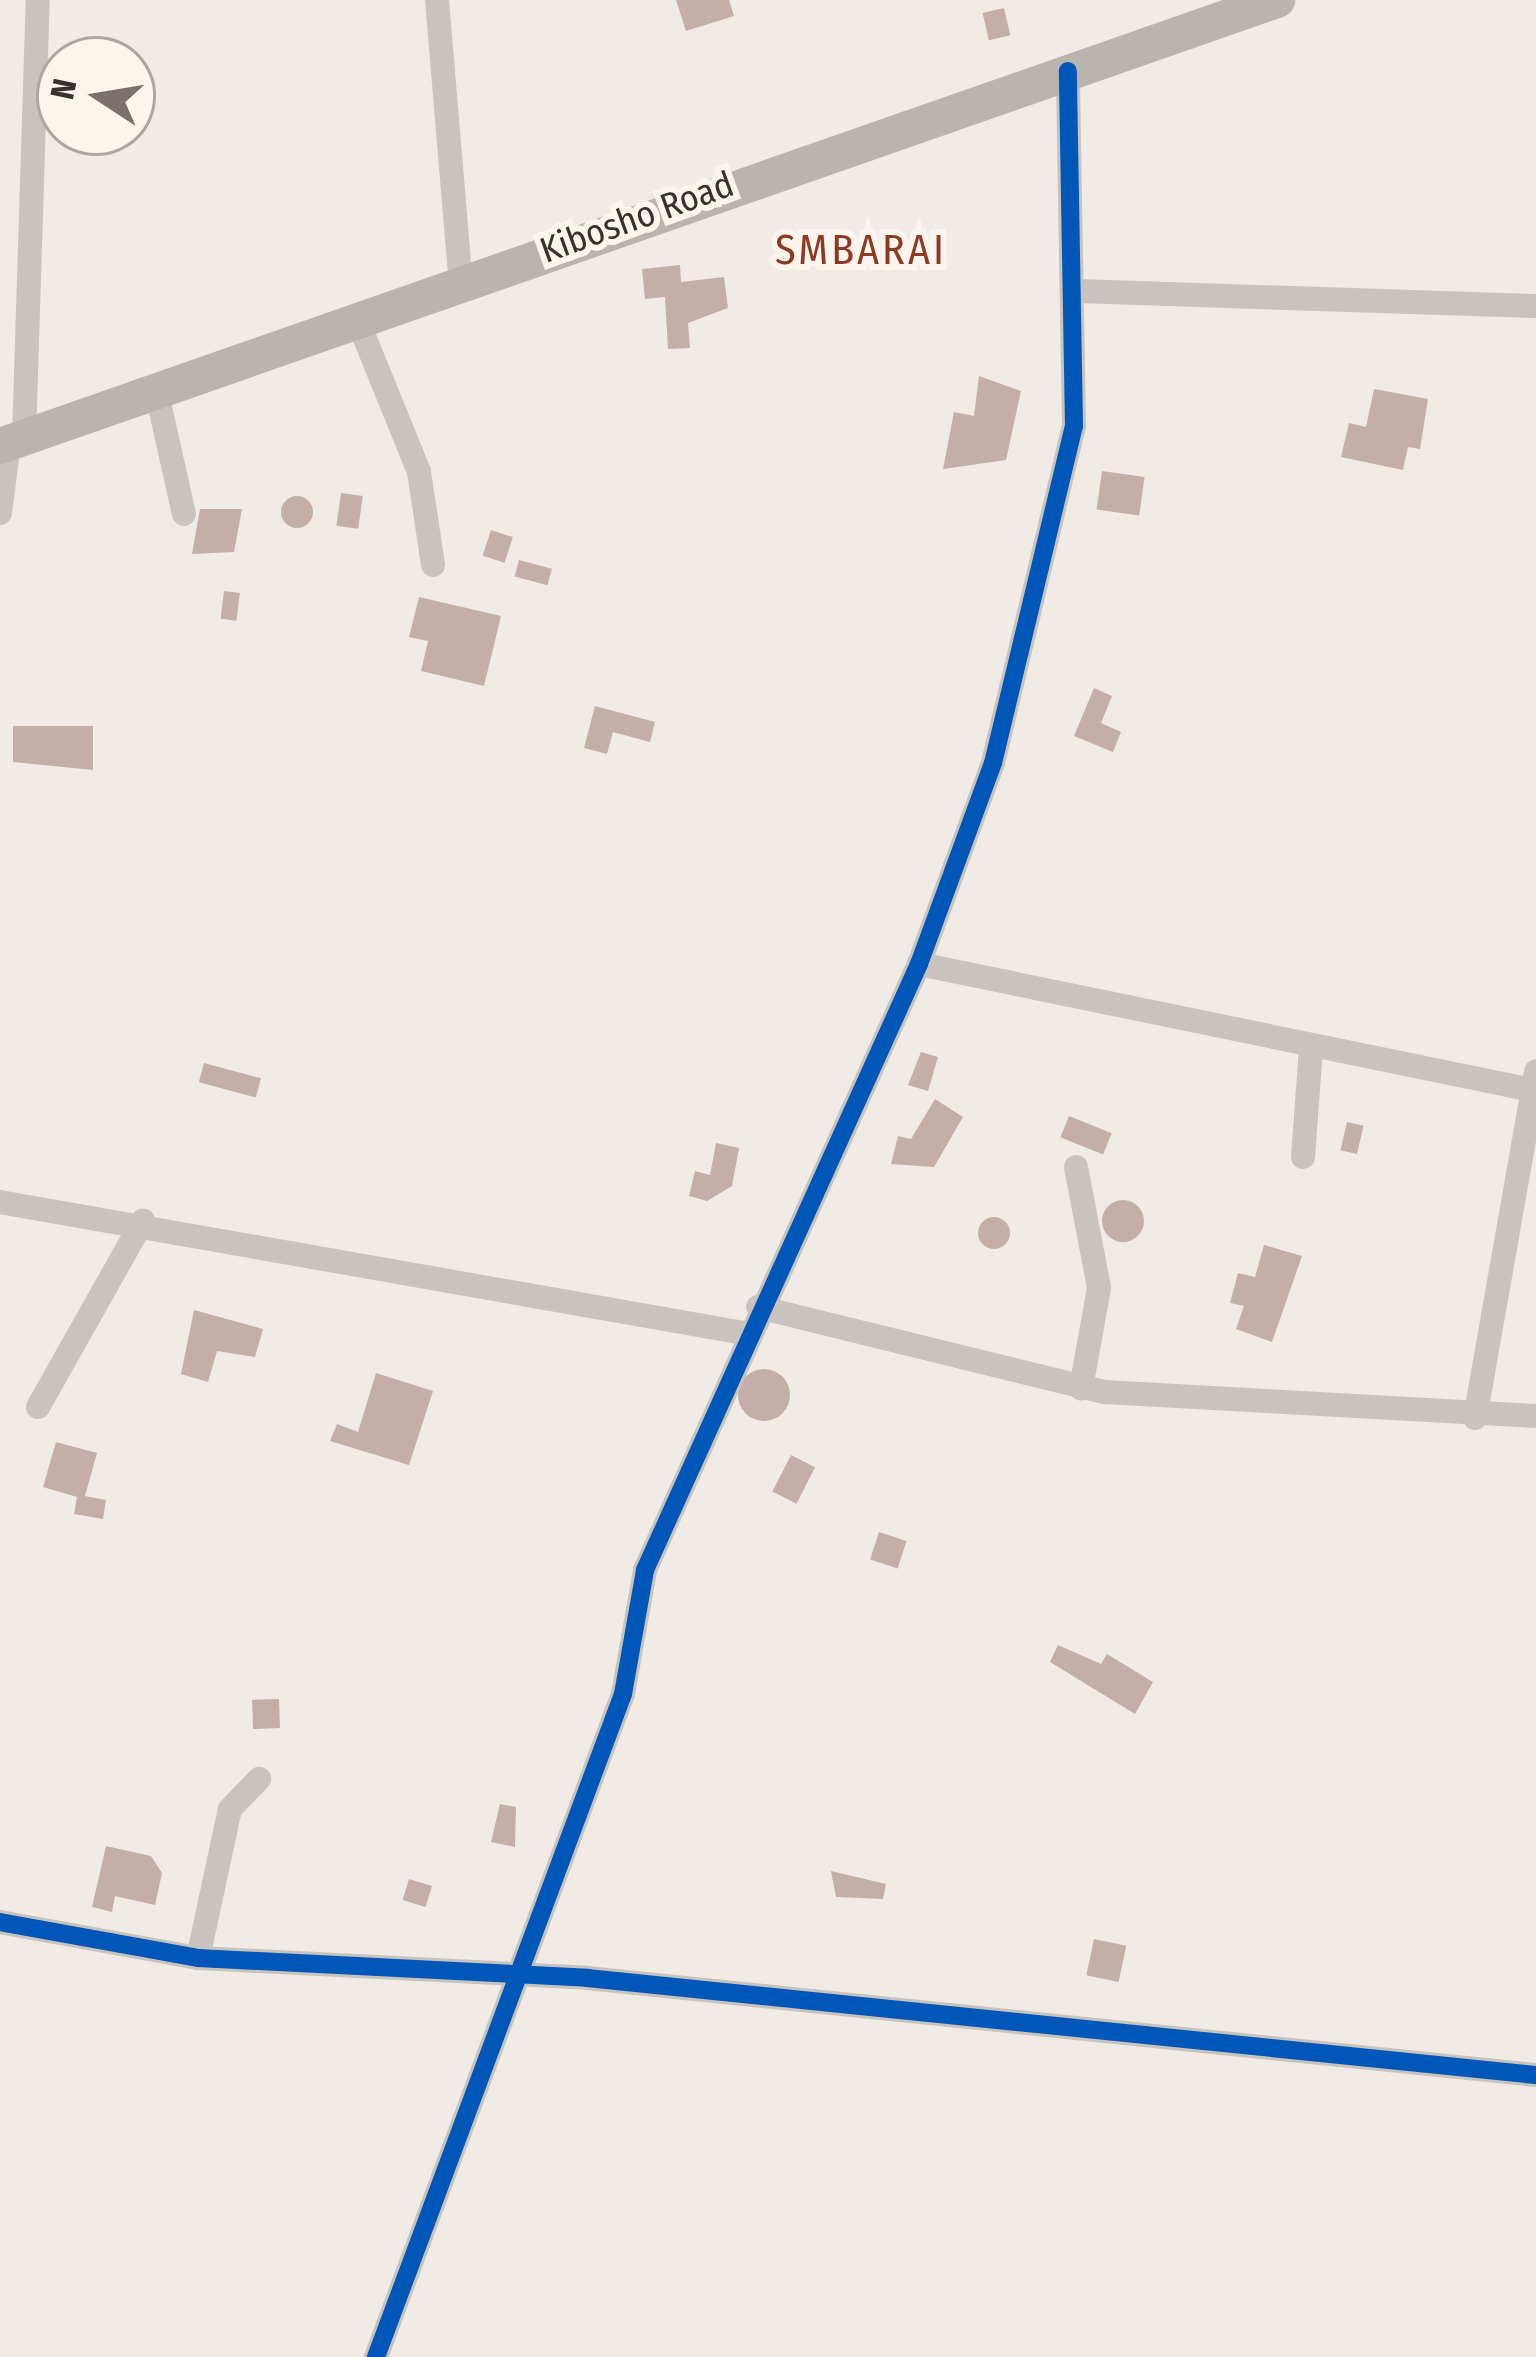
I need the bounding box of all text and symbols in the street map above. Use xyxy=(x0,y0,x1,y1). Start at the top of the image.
north arrow xyxy=(36,36,156,156)
text: N xyxy=(42,75,85,103)
street label: Kibosho Road xyxy=(534,163,740,273)
district label: SMBARAI xyxy=(775,225,947,275)

